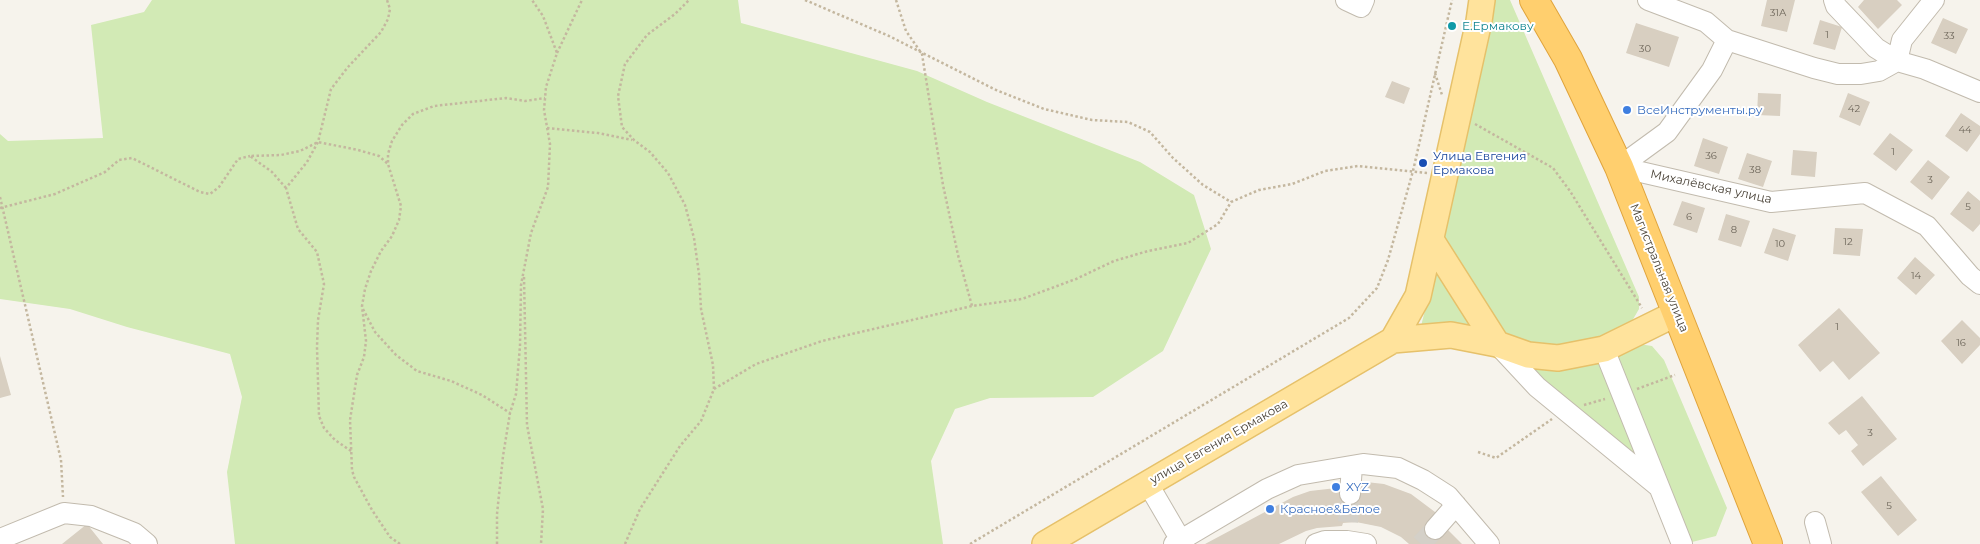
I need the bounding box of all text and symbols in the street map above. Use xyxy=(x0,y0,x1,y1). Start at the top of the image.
house number: 31А xyxy=(1770,7,1786,19)
place label: Е.Ермакову xyxy=(1462,19,1534,33)
marker: Е.Ермакову xyxy=(1446,20,1458,32)
house number: 1 xyxy=(1825,29,1829,41)
house number: 33 xyxy=(1943,30,1955,42)
house number: 30 xyxy=(1639,43,1651,55)
place label: ВсеИнструменты.ру xyxy=(1637,103,1762,117)
house number: 42 xyxy=(1848,103,1860,115)
marker: ВсеИнструменты.ру xyxy=(1621,104,1633,116)
house number: 44 xyxy=(1958,124,1972,136)
house number: 1 xyxy=(1891,146,1895,158)
place label: Улица Евгения Ермакова xyxy=(1433,149,1527,177)
house number: 36 xyxy=(1705,150,1717,162)
marker: Улица Евгения Ермакова xyxy=(1417,157,1429,169)
house number: 38 xyxy=(1749,164,1761,176)
street label: Михалёвская улица xyxy=(1649,167,1773,207)
house number: 3 xyxy=(1927,174,1933,186)
house number: 5 xyxy=(1965,201,1971,213)
street label: Магистральная улица xyxy=(1627,202,1691,334)
house number: 6 xyxy=(1686,211,1692,223)
house number: 8 xyxy=(1731,224,1737,236)
house number: 12 xyxy=(1843,236,1853,248)
house number: 10 xyxy=(1775,238,1785,250)
house number: 14 xyxy=(1911,270,1921,282)
house number: 1 xyxy=(1835,321,1839,333)
house number: 16 xyxy=(1956,337,1966,349)
street label: улица Евгения Ермакова xyxy=(1148,397,1290,487)
house number: 3 xyxy=(1867,427,1873,439)
place label: XYZ xyxy=(1346,480,1369,494)
marker: XYZ xyxy=(1330,481,1342,493)
house number: 5 xyxy=(1886,500,1892,512)
place label: Красное&Белое xyxy=(1280,502,1380,516)
marker: Красное&Белое xyxy=(1264,503,1276,515)

